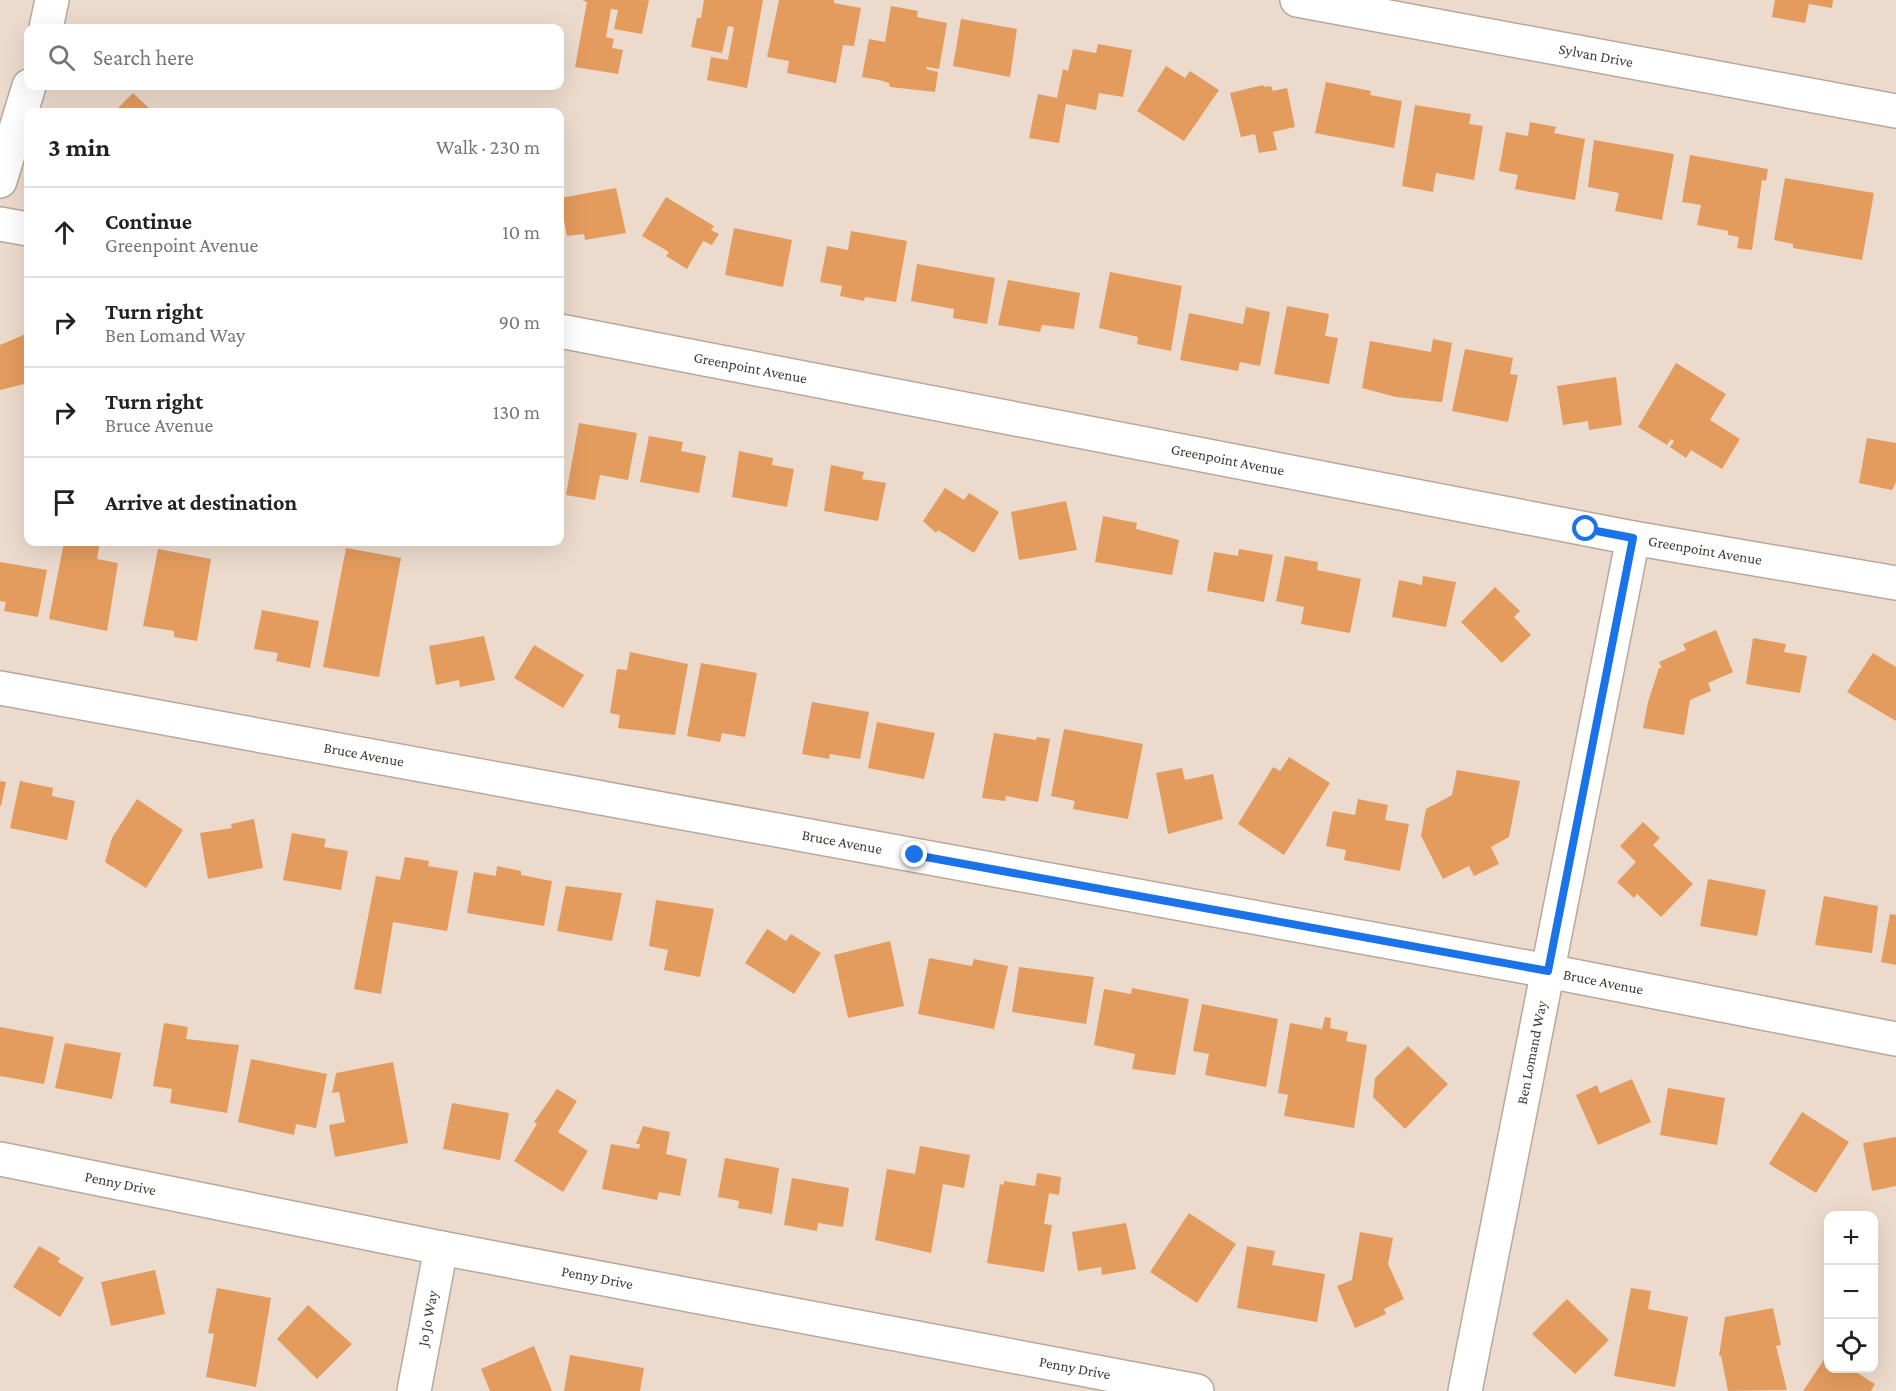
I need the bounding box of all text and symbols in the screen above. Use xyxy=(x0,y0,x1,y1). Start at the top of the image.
search box xyxy=(24,24,564,90)
icon: search xyxy=(45,41,78,74)
street label: Sylvan Drive xyxy=(1558,41,1635,70)
text: Search here xyxy=(93,45,194,70)
text: 3 min xyxy=(48,133,110,162)
text: Walk · 230 m xyxy=(436,136,540,158)
text: Continue xyxy=(105,209,192,234)
icon: ahead xyxy=(48,216,81,249)
text: 10 m xyxy=(502,221,540,243)
text: Greenpoint Avenue xyxy=(105,234,258,256)
text: Turn right xyxy=(105,299,203,324)
icon: right xyxy=(48,306,81,339)
text: 90 m xyxy=(499,311,540,333)
text: Ben Lomand Way xyxy=(105,324,245,346)
street label: Greenpoint Avenue xyxy=(692,349,809,387)
text: Turn right xyxy=(105,389,203,414)
icon: right xyxy=(48,396,81,429)
text: 130 m xyxy=(493,401,540,423)
text: Bruce Avenue xyxy=(105,414,213,436)
street label: Greenpoint Avenue xyxy=(1170,441,1286,479)
icon: arrive xyxy=(48,486,81,519)
text: Arrive at destination xyxy=(105,490,297,515)
route start xyxy=(1572,515,1598,541)
street label: Greenpoint Avenue xyxy=(1647,533,1764,568)
street label: Bruce Avenue xyxy=(323,739,406,770)
street label: Bruce Avenue xyxy=(801,827,884,857)
route end xyxy=(901,841,927,867)
street label: Bruce Avenue xyxy=(1562,966,1645,998)
street label: Ben Lomand Way xyxy=(1514,999,1551,1106)
street label: Penny Drive xyxy=(84,1168,158,1198)
map controls xyxy=(1824,1211,1878,1373)
button: + xyxy=(1824,1211,1878,1265)
street label: Penny Drive xyxy=(560,1263,635,1292)
button: − xyxy=(1824,1265,1878,1319)
street label: Jo Jo Way xyxy=(414,1289,442,1350)
button: locate xyxy=(1824,1319,1878,1373)
street label: Penny Drive xyxy=(1038,1353,1112,1383)

